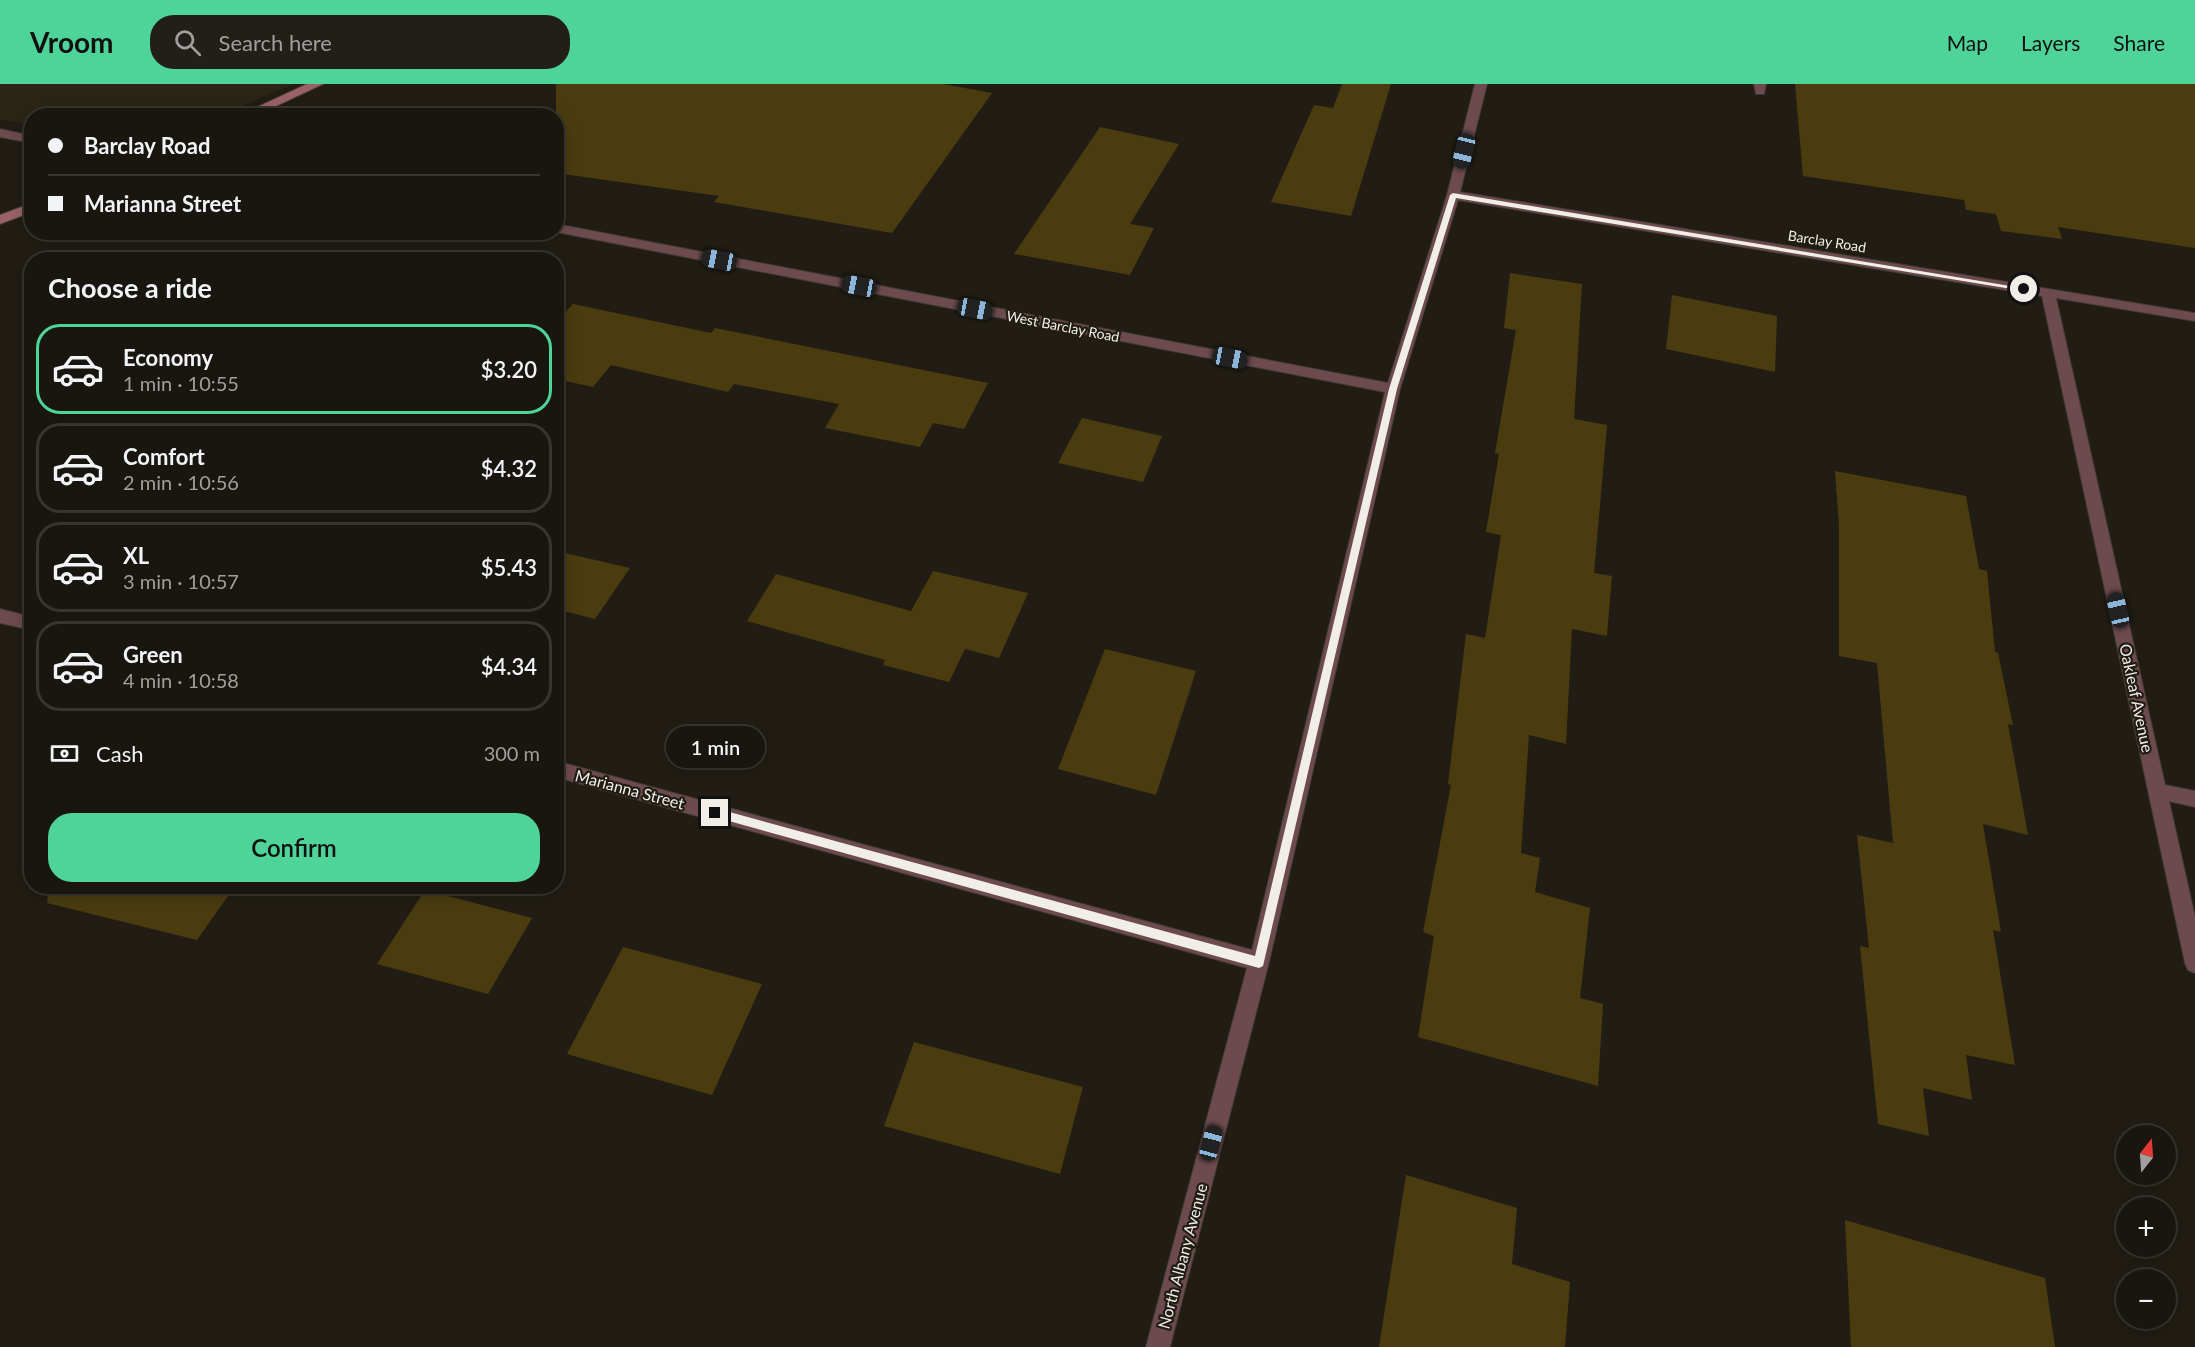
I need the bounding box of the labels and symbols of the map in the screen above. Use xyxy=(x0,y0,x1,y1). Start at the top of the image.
car xyxy=(1451,131,1477,171)
street label: Barclay Road xyxy=(1787,226,1867,256)
car xyxy=(700,248,738,272)
car xyxy=(840,274,878,298)
route start xyxy=(2010,275,2037,302)
car xyxy=(956,297,994,321)
street label: West Barclay Road xyxy=(1005,307,1121,345)
car xyxy=(1211,346,1249,370)
car xyxy=(2105,590,2131,630)
street label: Oakleaf Avenue xyxy=(2116,642,2158,754)
callout: 1 min xyxy=(666,726,764,768)
street label: Marianna Street xyxy=(573,765,687,813)
route end xyxy=(701,799,728,826)
car xyxy=(1198,1123,1224,1163)
north arrow xyxy=(2116,1125,2176,1185)
street label: North Albany Avenue xyxy=(1153,1181,1211,1331)

